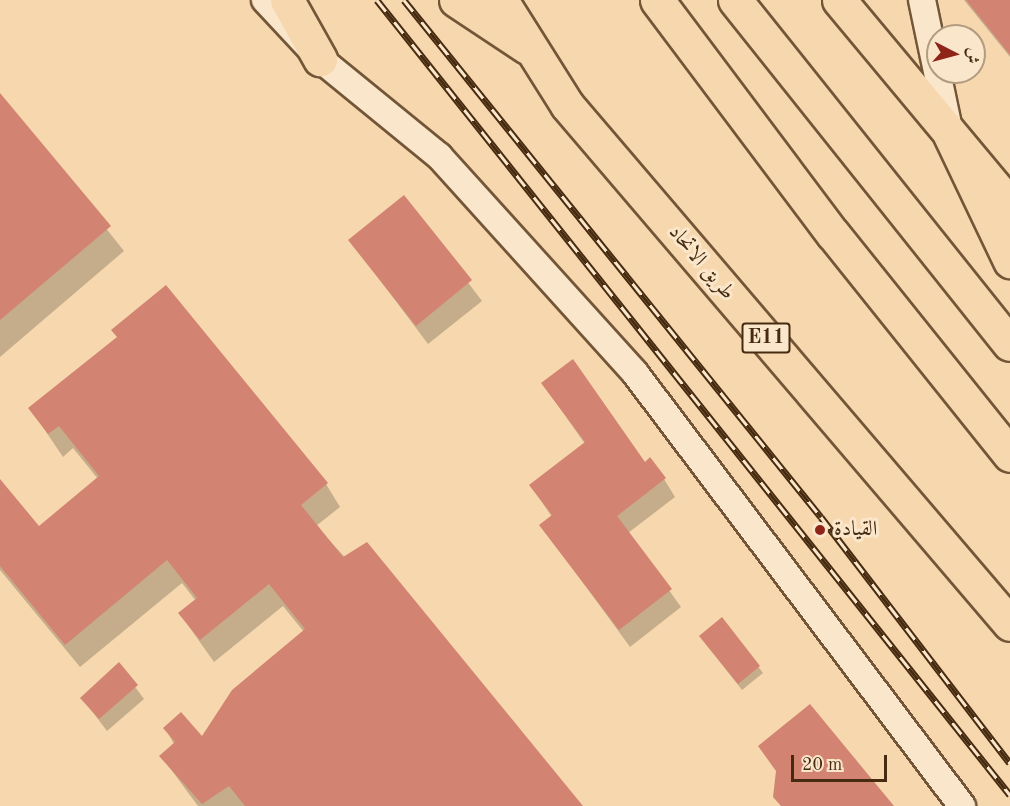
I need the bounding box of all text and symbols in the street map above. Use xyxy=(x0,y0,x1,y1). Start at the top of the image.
north arrow xyxy=(926,24,986,84)
text: ش xyxy=(963,47,981,64)
street label: طريق الاتحاد xyxy=(662,220,740,306)
road number: E11 xyxy=(740,321,792,355)
place label: القيادة xyxy=(834,517,877,543)
marker: القيادة xyxy=(811,521,829,539)
scale bar xyxy=(794,743,890,781)
text: 20 m xyxy=(802,756,842,774)

